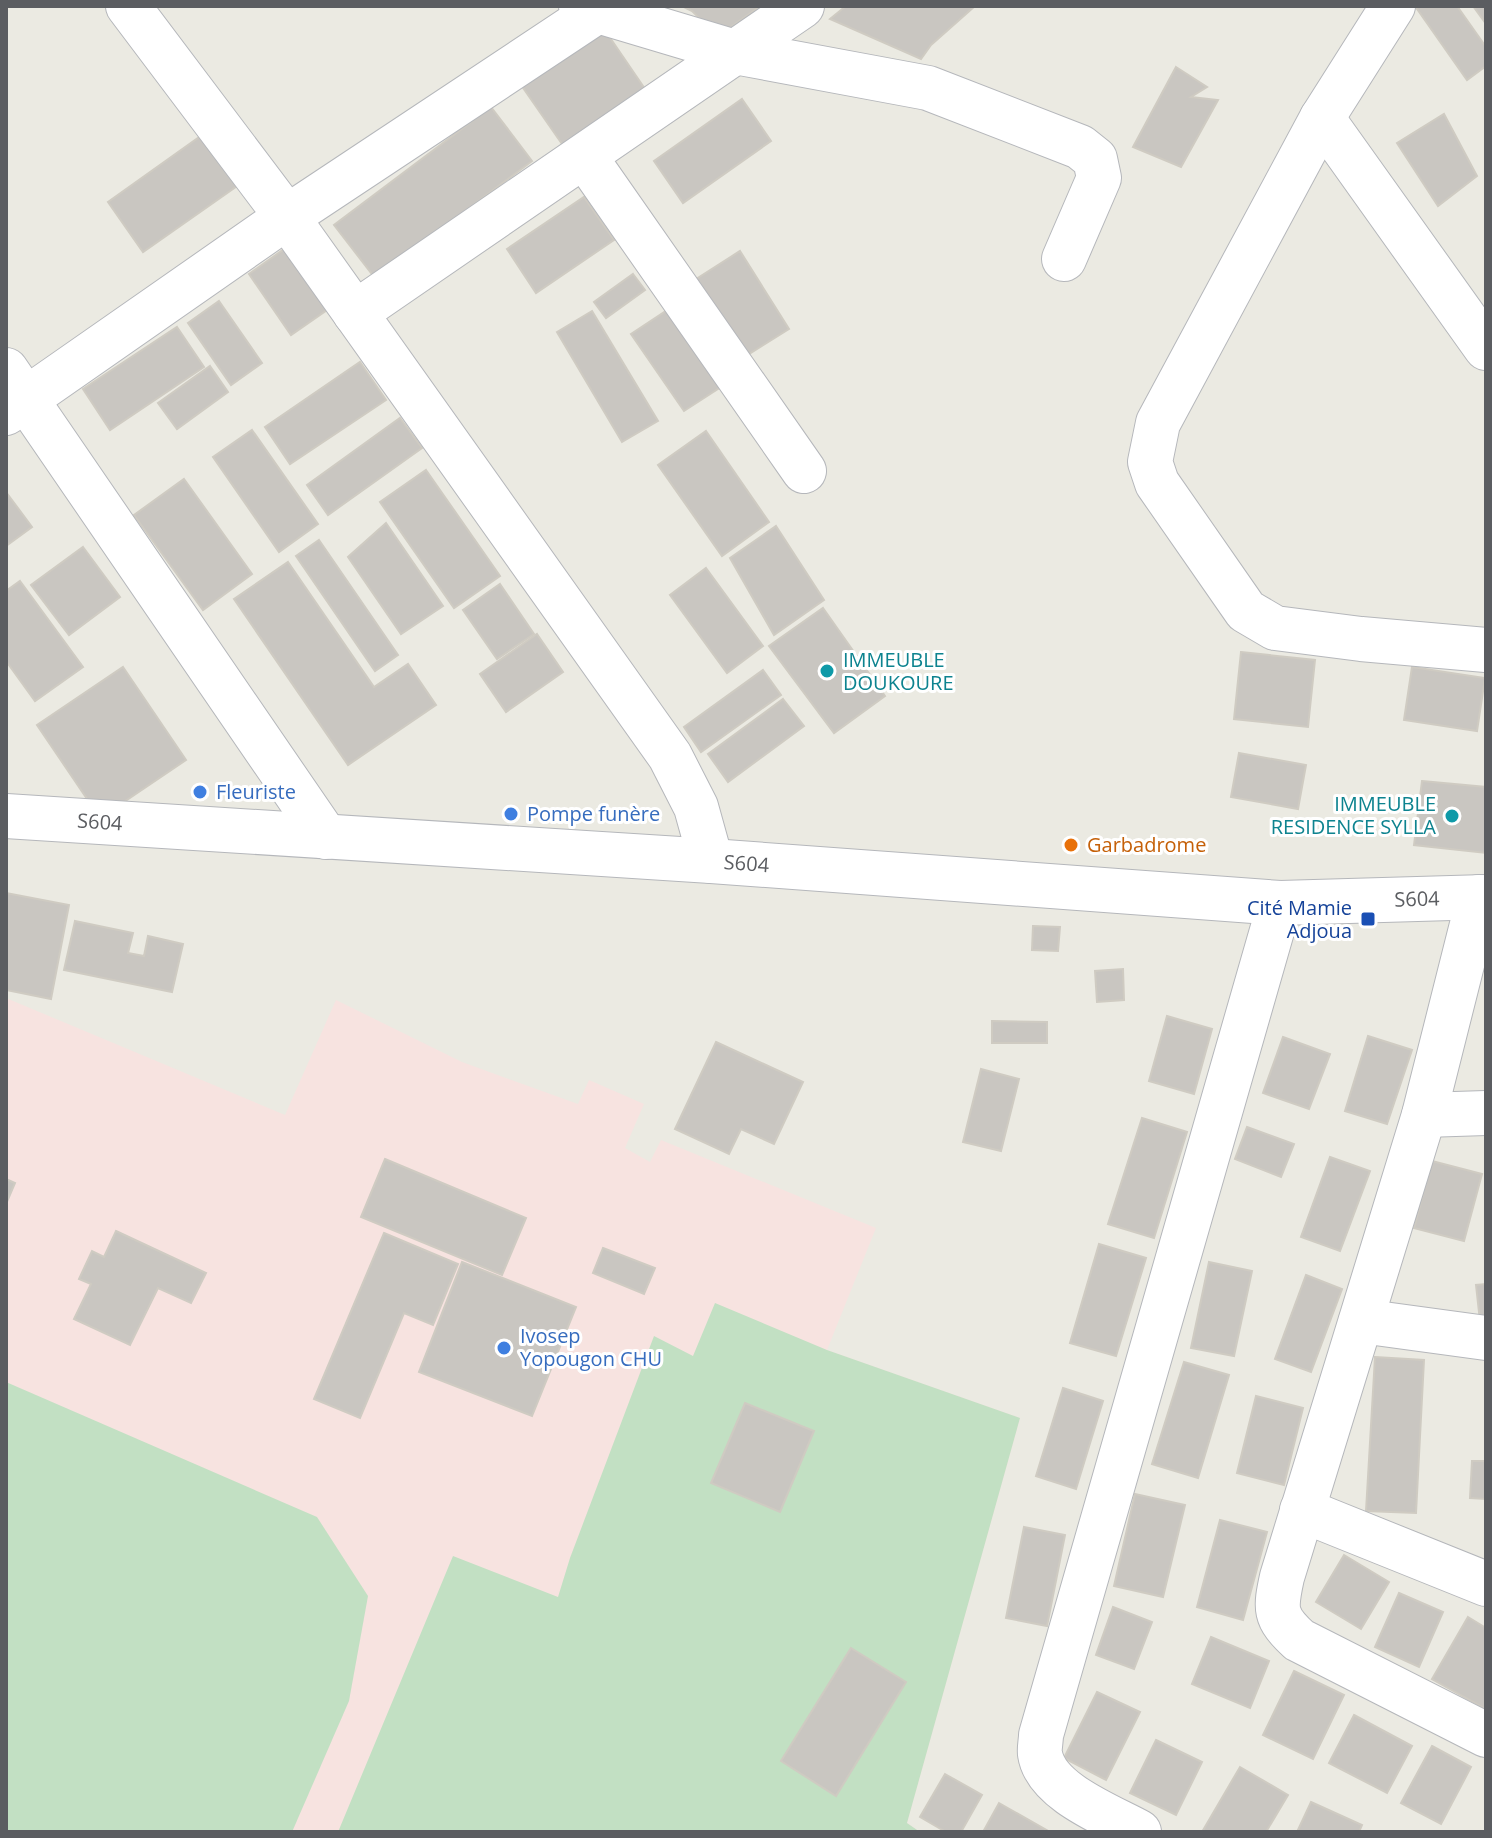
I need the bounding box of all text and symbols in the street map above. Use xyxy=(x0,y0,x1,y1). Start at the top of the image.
place label: IMMEUBLE DOUKOURE xyxy=(843,646,954,696)
marker: IMMEUBLE DOUKOURE xyxy=(818,662,836,680)
place label: Fleuriste xyxy=(216,778,296,805)
marker: Fleuriste xyxy=(191,783,209,801)
place label: IMMEUBLE RESIDENCE SYLLA xyxy=(1271,790,1436,840)
place label: Pompe funère xyxy=(527,800,660,827)
marker: Pompe funère xyxy=(502,805,520,823)
street label: S604 xyxy=(76,807,124,836)
marker: IMMEUBLE RESIDENCE SYLLA xyxy=(1443,807,1461,825)
place label: Garbadrome xyxy=(1087,831,1206,858)
marker: Garbadrome xyxy=(1062,836,1080,854)
street label: S604 xyxy=(723,848,771,878)
street label: S604 xyxy=(1394,884,1441,913)
place label: Cité Mamie Adjoua xyxy=(1247,894,1352,944)
marker: Cité Mamie Adjoua xyxy=(1359,910,1377,928)
place label: Ivosep Yopougon CHU xyxy=(520,1322,662,1372)
marker: Ivosep Yopougon CHU xyxy=(495,1339,513,1357)

